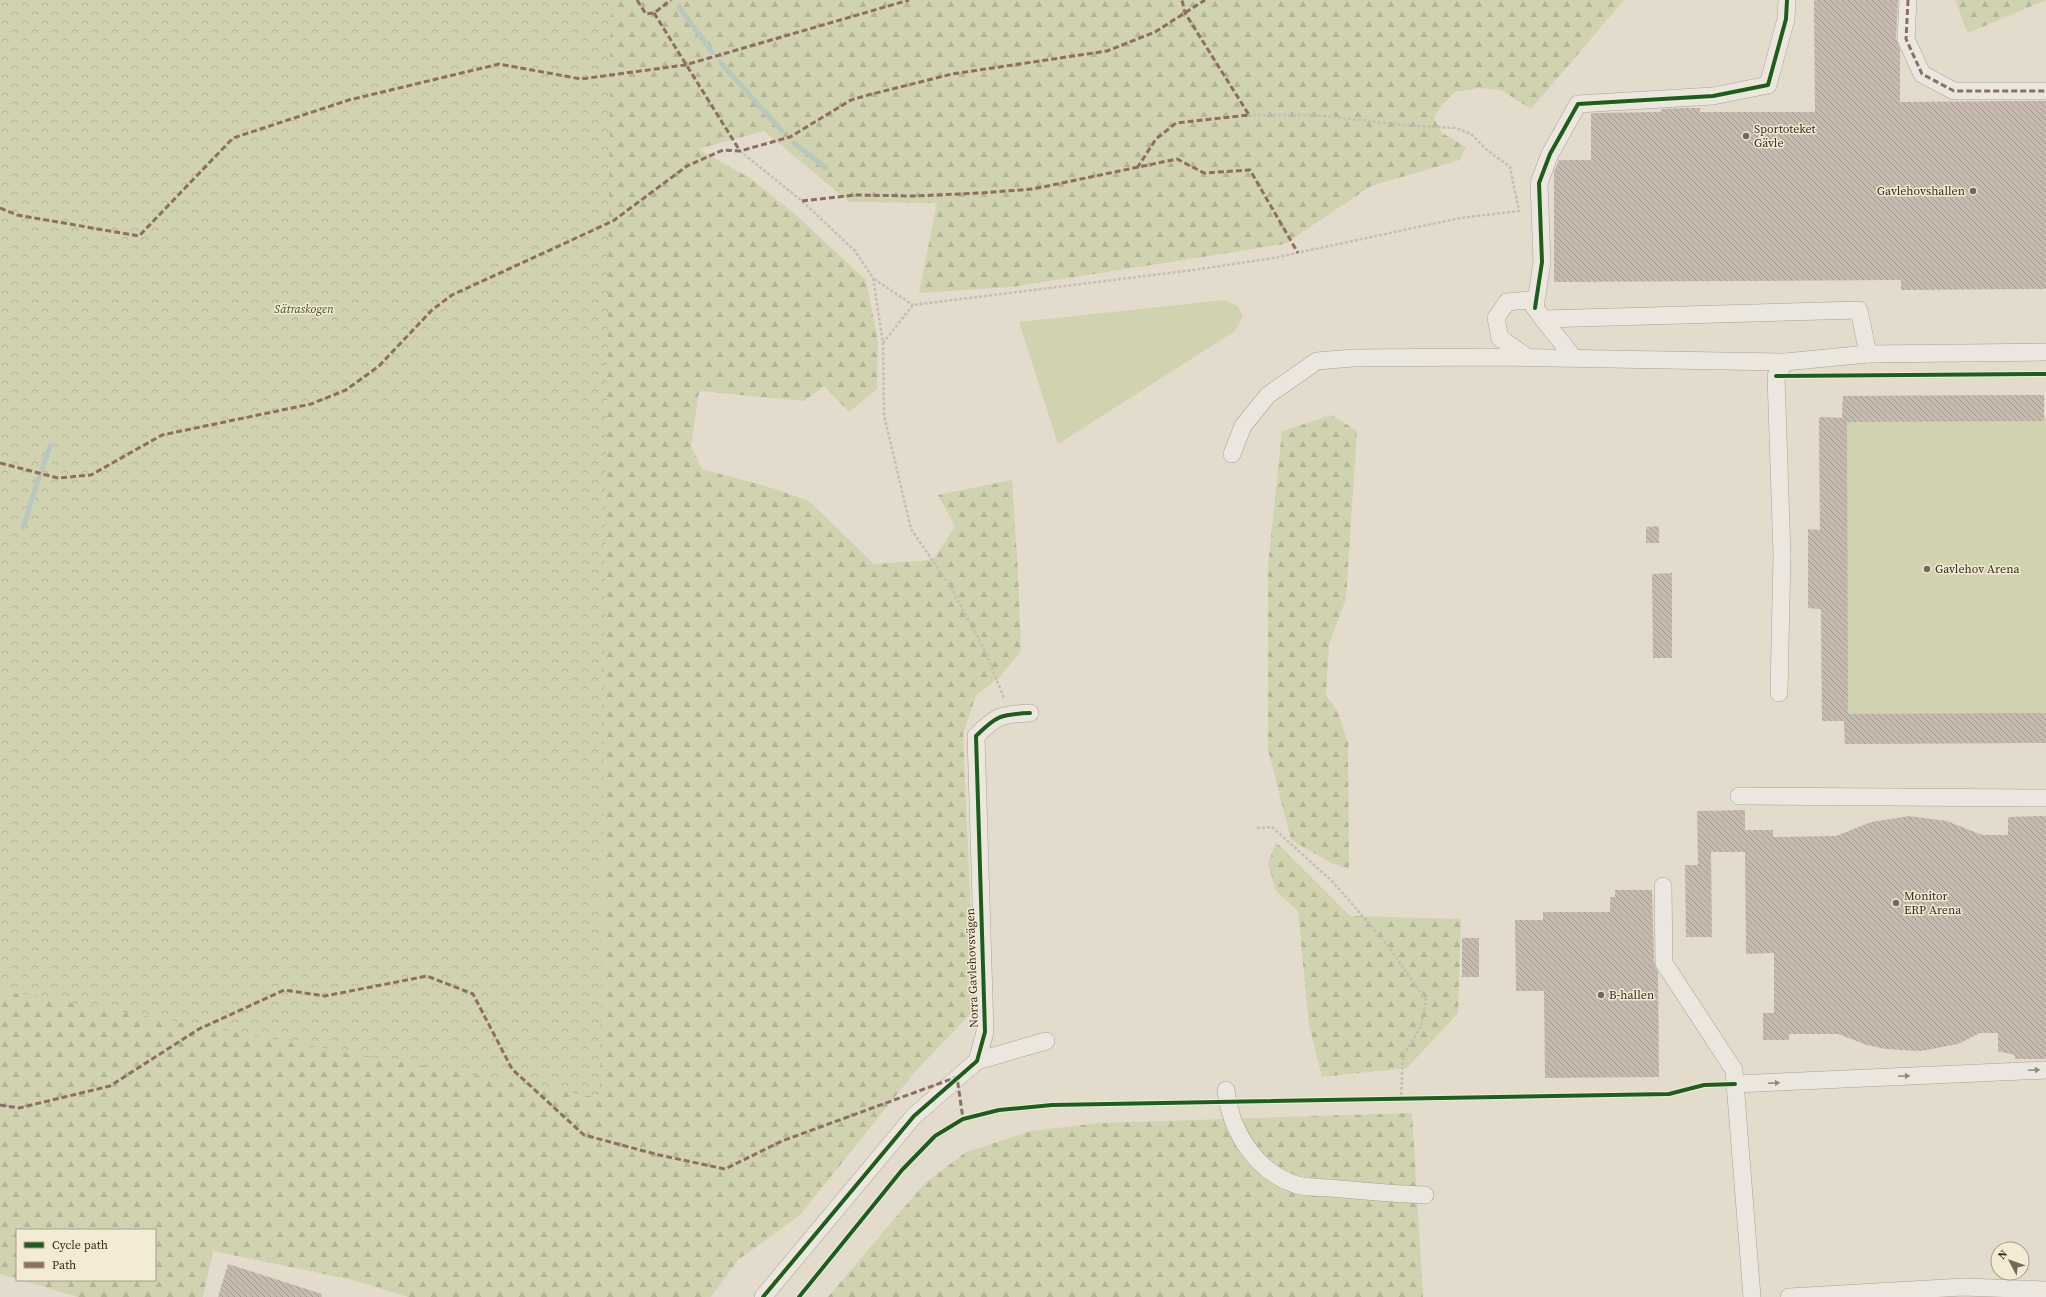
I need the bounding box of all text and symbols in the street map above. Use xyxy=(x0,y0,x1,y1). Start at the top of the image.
place label: Sportoteket Gävle xyxy=(1754,121,1816,151)
marker: Sportoteket Gävle xyxy=(1741,131,1751,141)
place label: Gavlehovshallen xyxy=(1877,183,1965,199)
marker: Gavlehovshallen xyxy=(1968,186,1978,196)
park label: Sätraskogen xyxy=(274,301,334,317)
place label: Gavlehov Arena xyxy=(1935,561,2020,577)
marker: Gavlehov Arena xyxy=(1922,564,1932,574)
place label: Monitor ERP Arena xyxy=(1904,888,1962,918)
marker: Monitor ERP Arena xyxy=(1891,898,1901,908)
street label: Norra Gavlehovsvägen xyxy=(962,908,982,1028)
place label: B-hallen xyxy=(1609,987,1654,1003)
marker: B-hallen xyxy=(1596,990,1606,1000)
one-way arrow xyxy=(2028,1067,2041,1073)
one-way arrow xyxy=(1898,1073,1910,1080)
one-way arrow xyxy=(1768,1079,1780,1086)
legend xyxy=(16,1229,156,1281)
text: Cycle path xyxy=(52,1237,108,1253)
north arrow xyxy=(1990,1241,2030,1281)
text: N xyxy=(1995,1247,2011,1263)
text: Path xyxy=(52,1257,76,1273)

